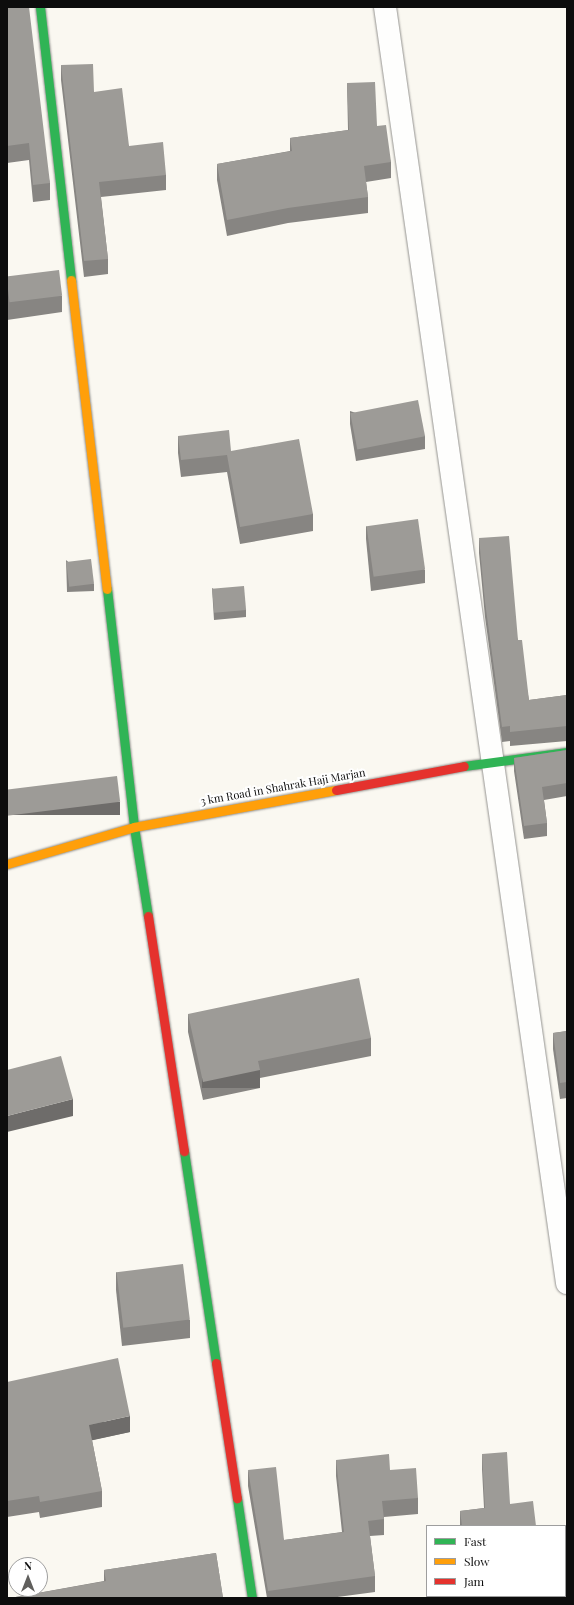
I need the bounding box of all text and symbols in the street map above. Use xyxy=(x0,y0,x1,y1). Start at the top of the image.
street label: 3 km Road in Shahrak Haji Marjan xyxy=(199,766,367,808)
legend xyxy=(426,1525,566,1597)
text: Fast xyxy=(464,1533,486,1549)
text: Slow xyxy=(464,1553,490,1569)
north arrow xyxy=(8,1557,48,1597)
text: N xyxy=(24,1558,32,1573)
text: Jam xyxy=(464,1573,484,1589)

